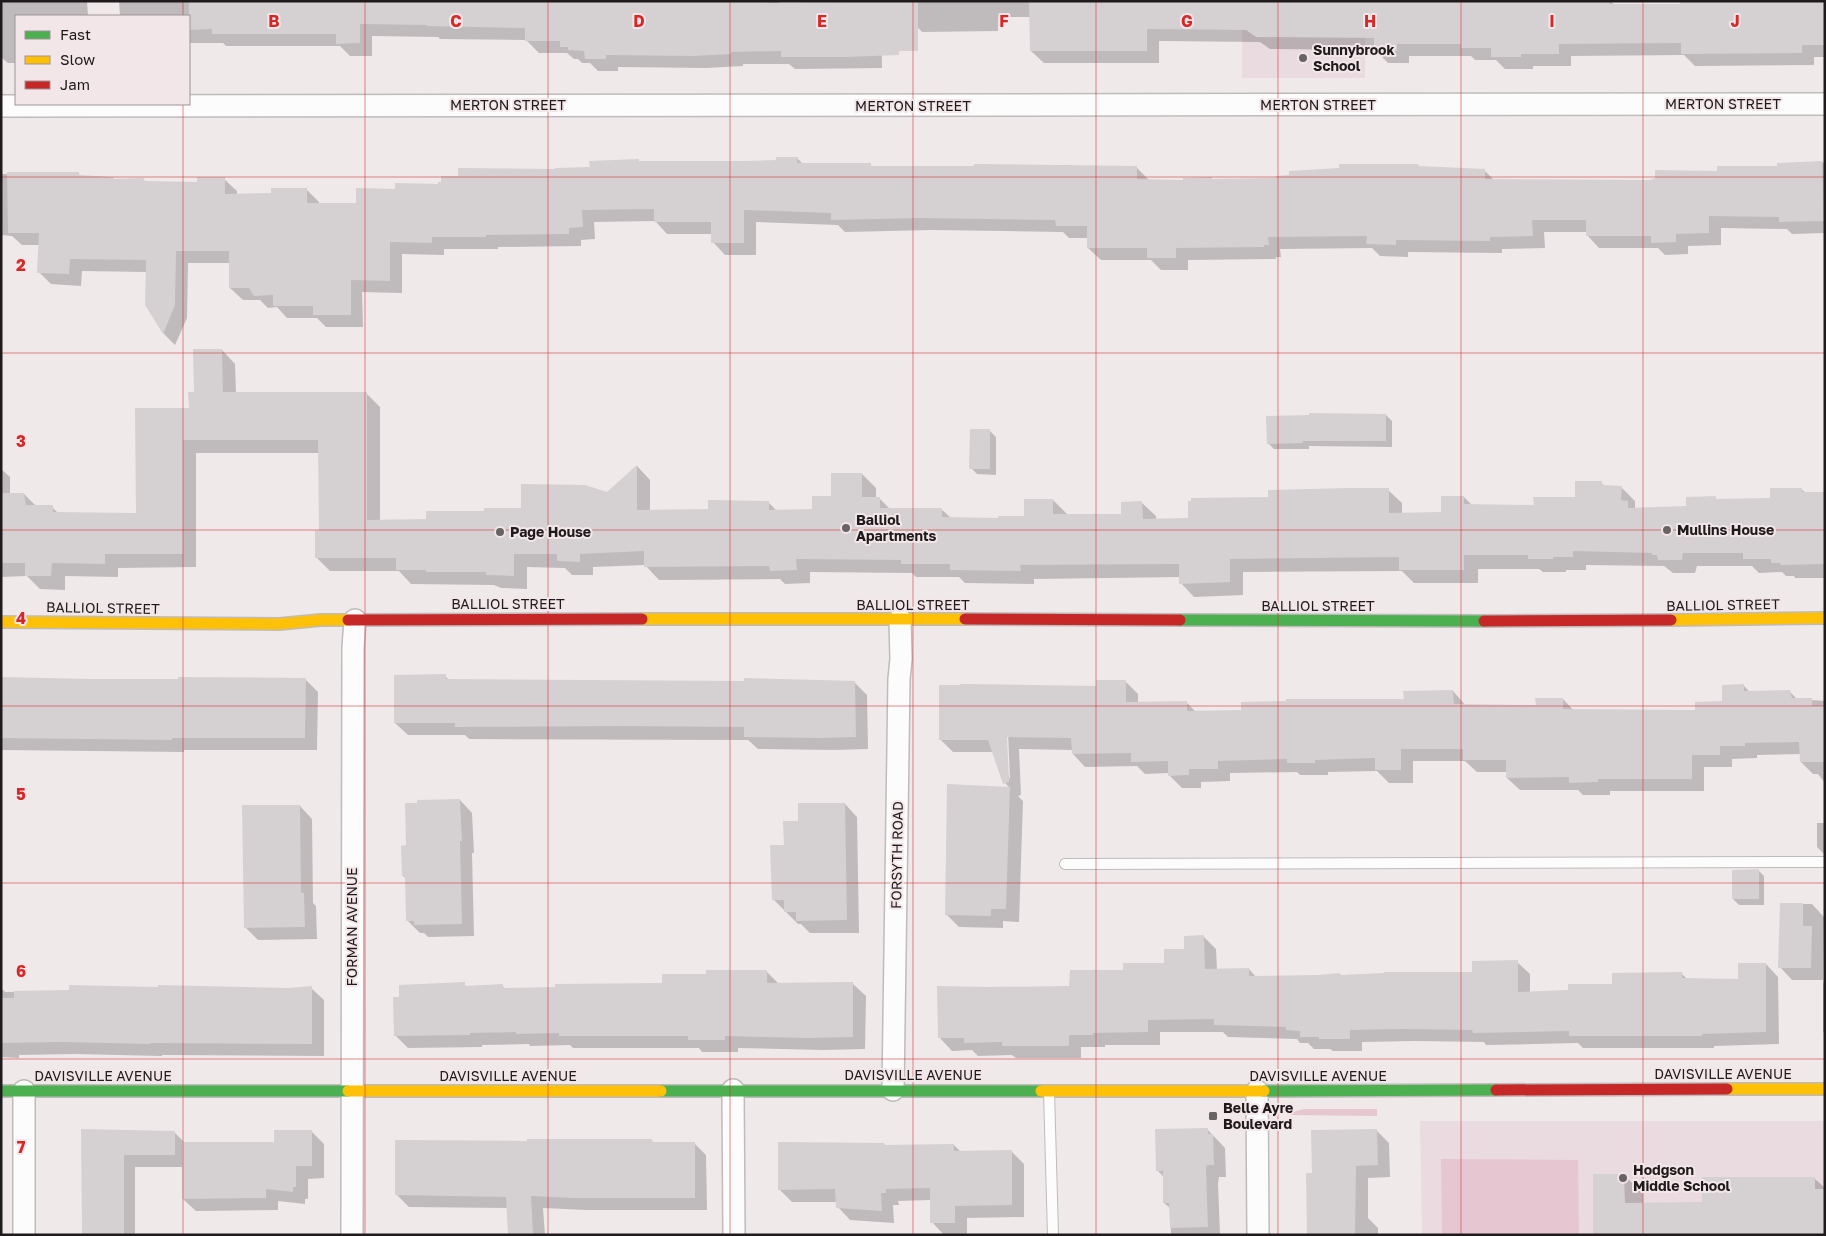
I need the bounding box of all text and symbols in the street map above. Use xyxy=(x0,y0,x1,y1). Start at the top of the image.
text: B xyxy=(268,11,280,31)
text: C xyxy=(450,11,462,31)
text: D xyxy=(633,11,645,31)
text: E xyxy=(817,11,827,31)
text: F xyxy=(999,11,1009,31)
text: G xyxy=(1181,11,1193,31)
text: H xyxy=(1364,11,1376,31)
text: I xyxy=(1549,11,1555,31)
text: J xyxy=(1730,11,1740,31)
legend xyxy=(15,15,190,105)
text: Fast xyxy=(60,25,91,43)
place label: Sunnybrook School xyxy=(1313,41,1395,74)
text: Slow xyxy=(60,50,95,68)
marker: Sunnybrook School xyxy=(1297,52,1309,64)
text: Jam xyxy=(60,75,90,93)
street label: MERTON STREET xyxy=(1665,95,1781,112)
street label: MERTON STREET xyxy=(450,96,566,113)
street label: MERTON STREET xyxy=(1260,96,1376,113)
street label: MERTON STREET xyxy=(855,97,971,114)
text: 2 xyxy=(16,255,26,275)
text: 3 xyxy=(16,431,26,451)
place label: Balliol Apartments xyxy=(856,511,937,544)
place label: Mullins House xyxy=(1677,521,1774,538)
marker: Balliol Apartments xyxy=(840,522,852,534)
place label: Page House xyxy=(510,523,591,540)
marker: Mullins House xyxy=(1661,524,1673,536)
marker: Page House xyxy=(494,526,506,538)
street label: BALLIOL STREET xyxy=(451,595,565,612)
street label: BALLIOL STREET xyxy=(1666,595,1780,614)
street label: BALLIOL STREET xyxy=(856,596,970,613)
street label: BALLIOL STREET xyxy=(1261,597,1375,614)
street label: BALLIOL STREET xyxy=(46,598,160,617)
text: 4 xyxy=(16,608,26,628)
text: 5 xyxy=(16,784,26,804)
street label: FORSYTH ROAD xyxy=(887,801,906,909)
street label: FORMAN AVENUE xyxy=(343,867,360,987)
text: 6 xyxy=(16,961,26,981)
street label: DAVISVILLE AVENUE xyxy=(1654,1065,1792,1082)
street label: DAVISVILLE AVENUE xyxy=(844,1066,982,1083)
street label: DAVISVILLE AVENUE xyxy=(34,1067,172,1084)
street label: DAVISVILLE AVENUE xyxy=(439,1067,577,1084)
street label: DAVISVILLE AVENUE xyxy=(1249,1067,1387,1084)
place label: Belle Ayre Boulevard xyxy=(1223,1099,1293,1132)
marker: Belle Ayre Boulevard xyxy=(1207,1110,1219,1122)
text: 7 xyxy=(17,1137,26,1157)
place label: Hodgson Middle School xyxy=(1633,1161,1731,1194)
marker: Hodgson Middle School xyxy=(1617,1172,1629,1184)

